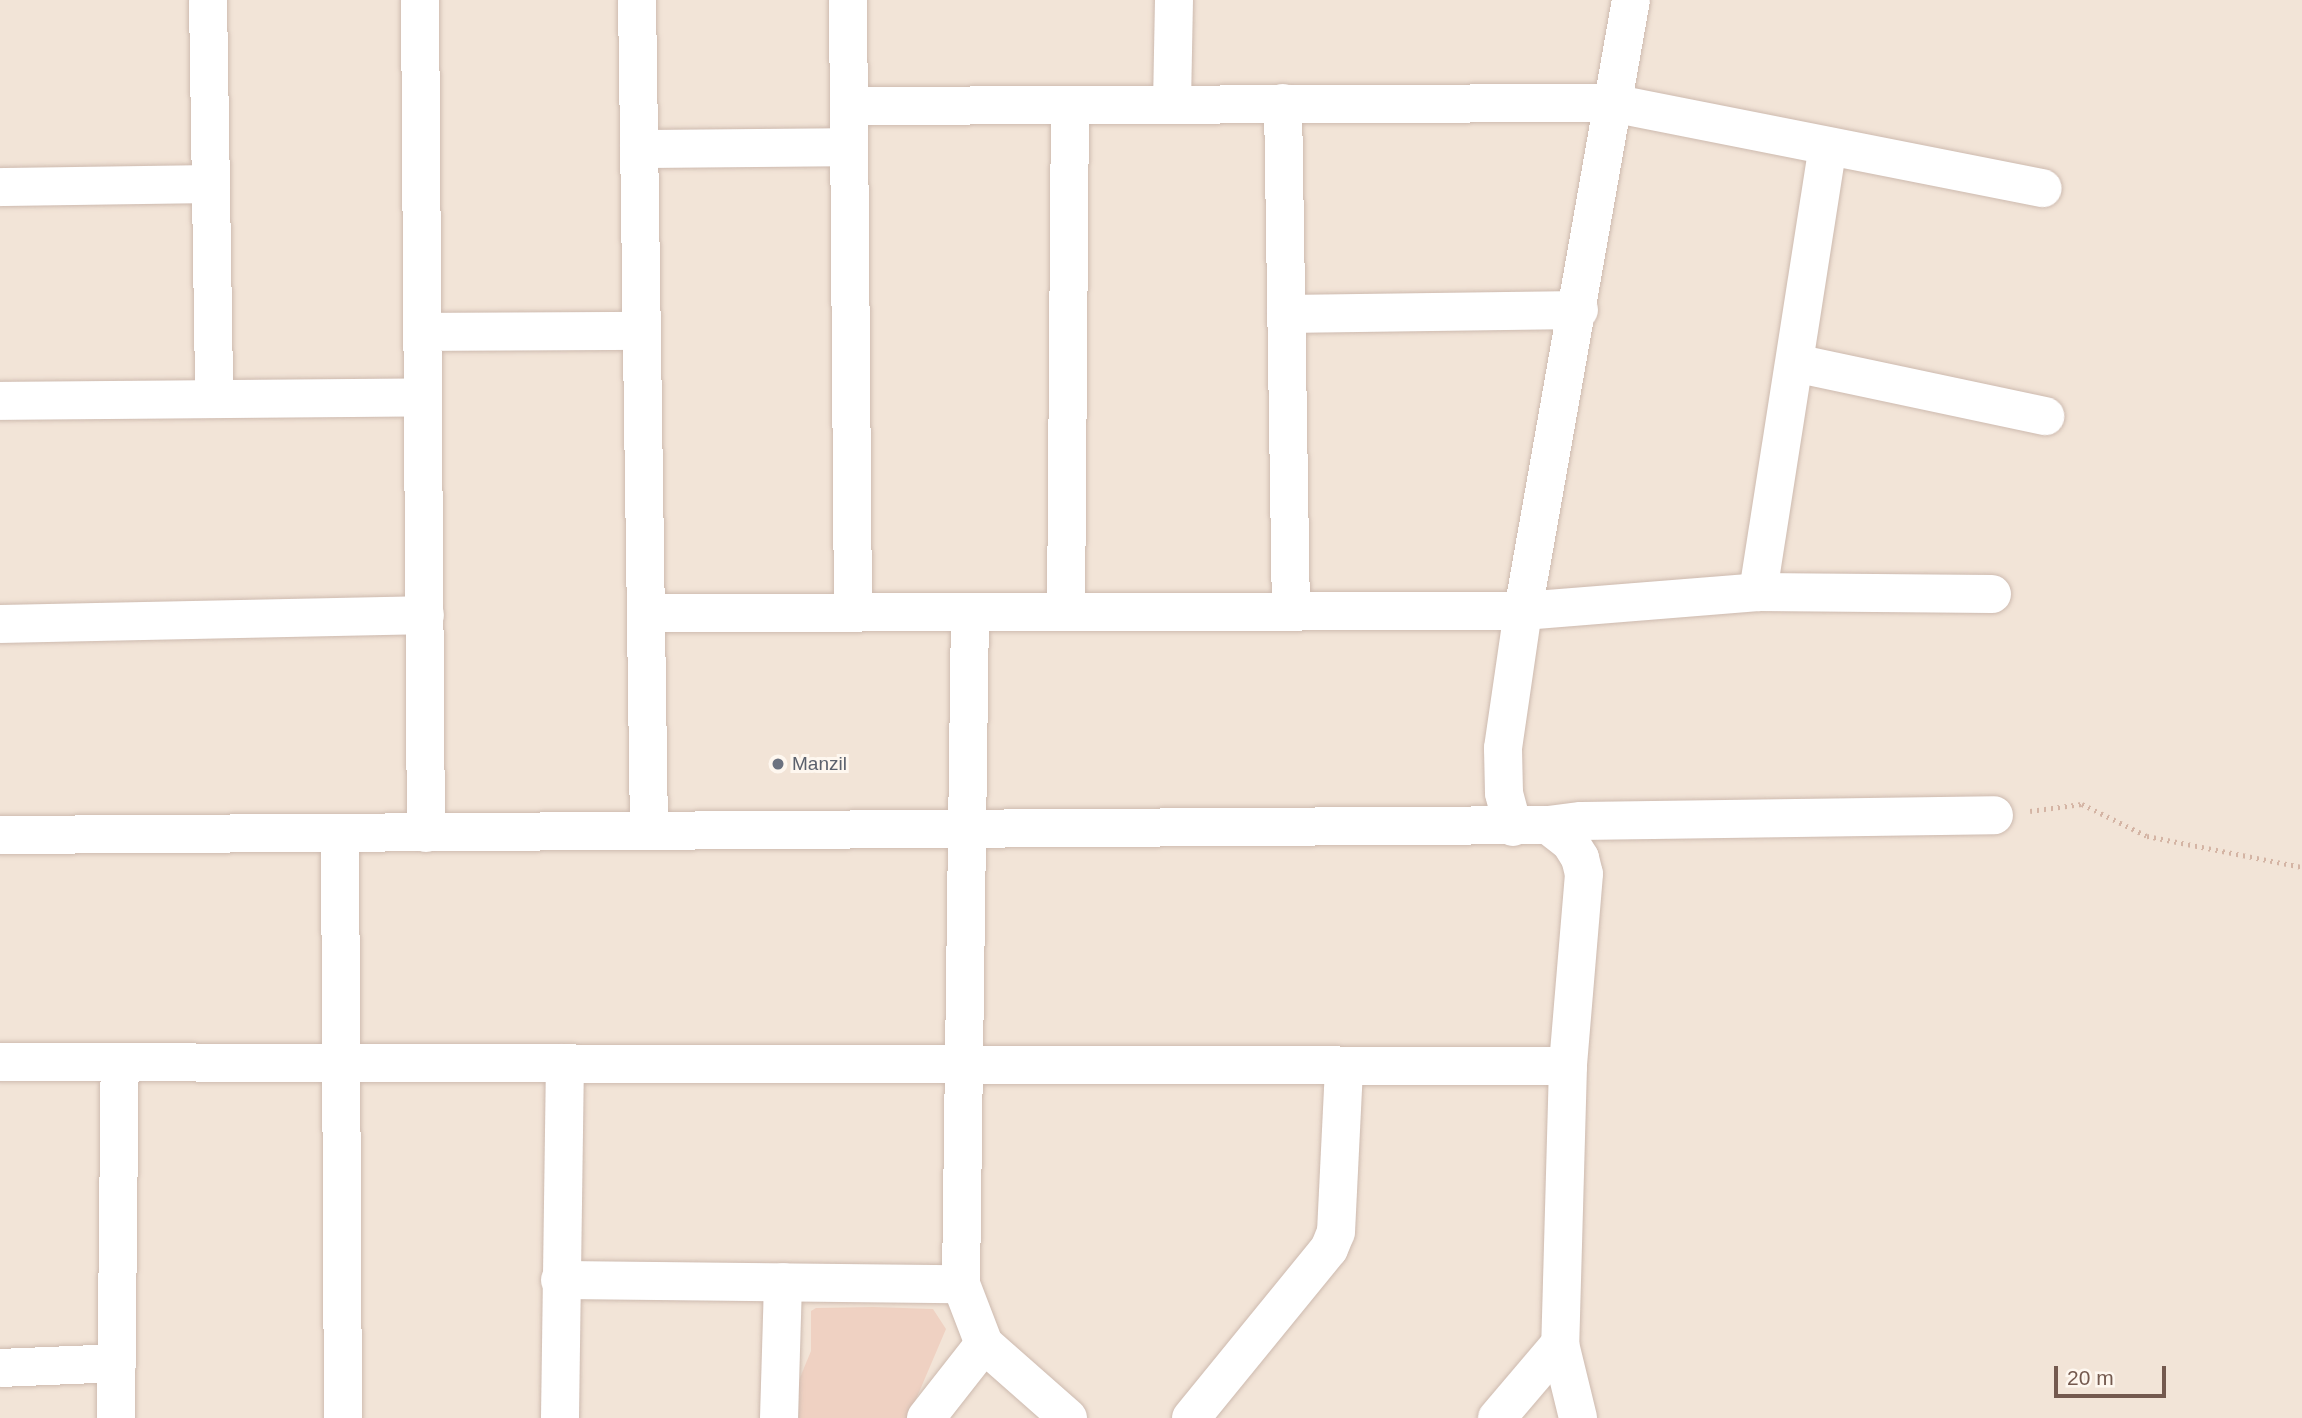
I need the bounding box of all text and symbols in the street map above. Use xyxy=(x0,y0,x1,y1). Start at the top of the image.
place label: Manzil xyxy=(792,753,847,775)
marker: Manzil xyxy=(770,756,786,772)
scale bar xyxy=(2057,1352,2169,1396)
text: 20 m xyxy=(2067,1366,2114,1389)

